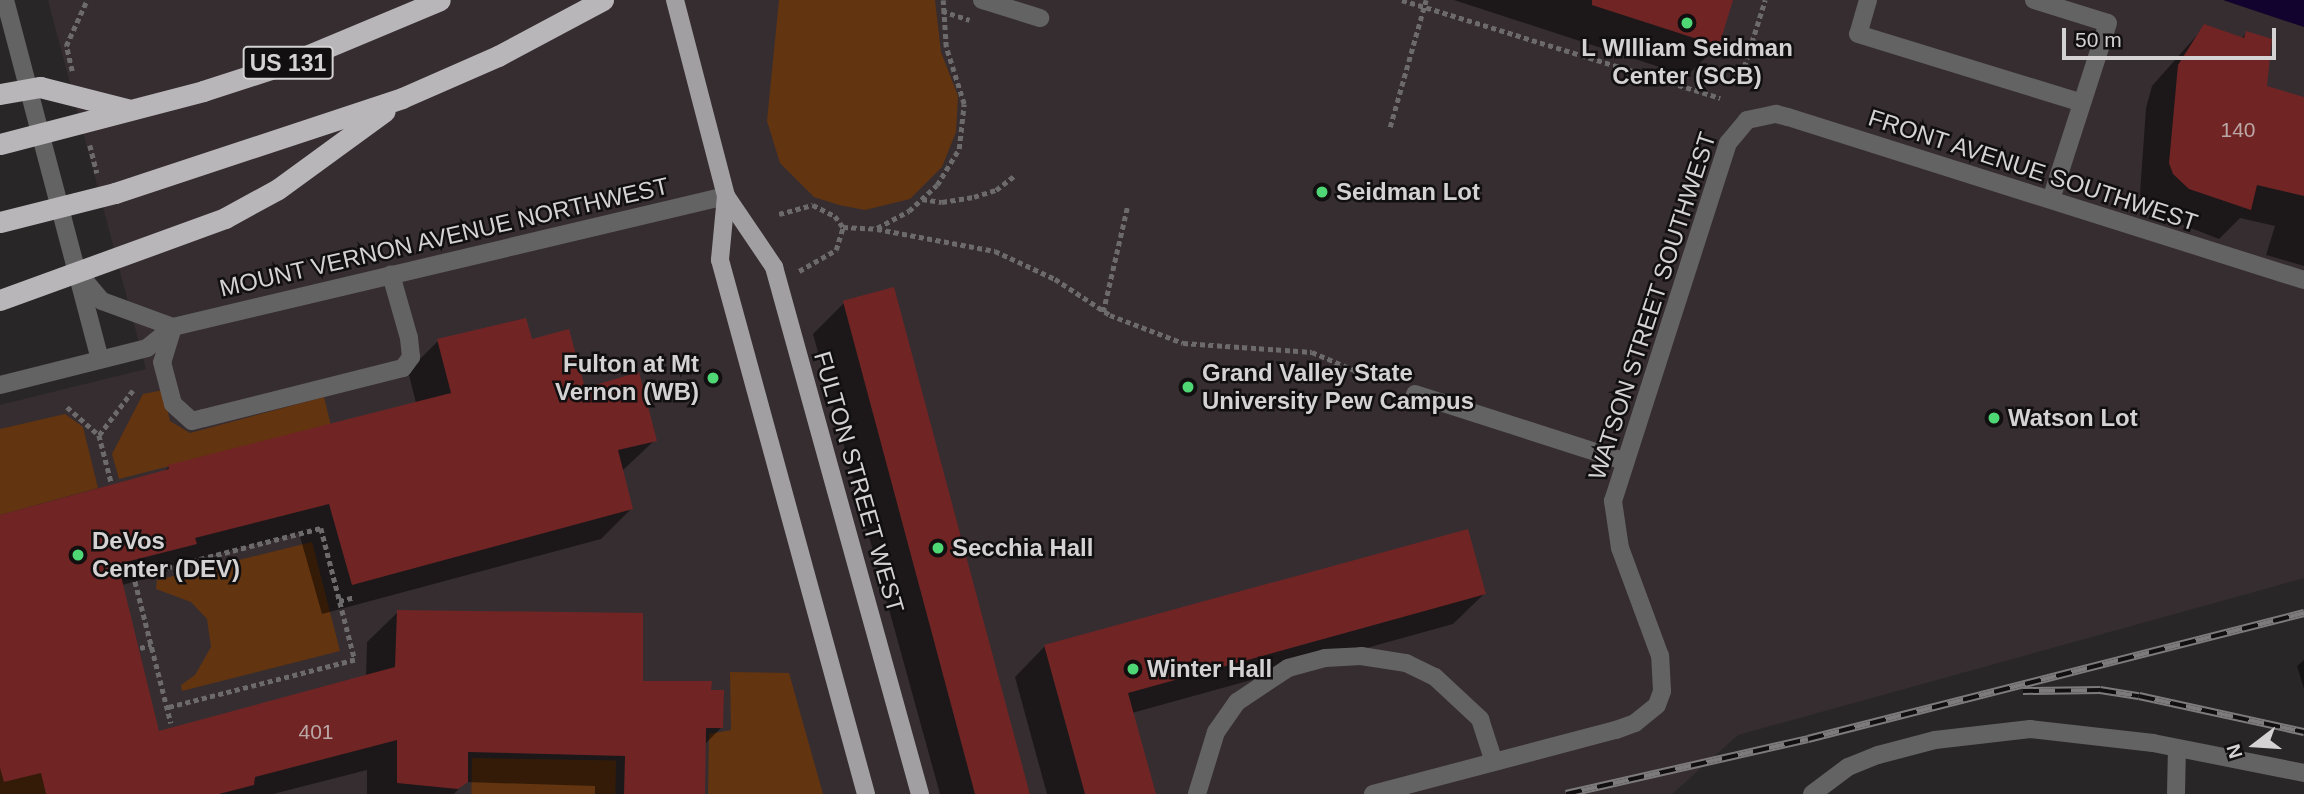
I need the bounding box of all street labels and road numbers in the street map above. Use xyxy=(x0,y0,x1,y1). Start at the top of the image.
road number: US 131 xyxy=(243,44,334,82)
street label: FRONT AVENUE SOUTHWEST xyxy=(1864,103,2202,237)
street label: WATSON STREET SOUTHWEST xyxy=(1582,128,1722,484)
street label: MOUNT VERNON AVENUE NORTHWEST xyxy=(216,171,672,303)
street label: FULTON STREET WEST xyxy=(808,348,910,616)

